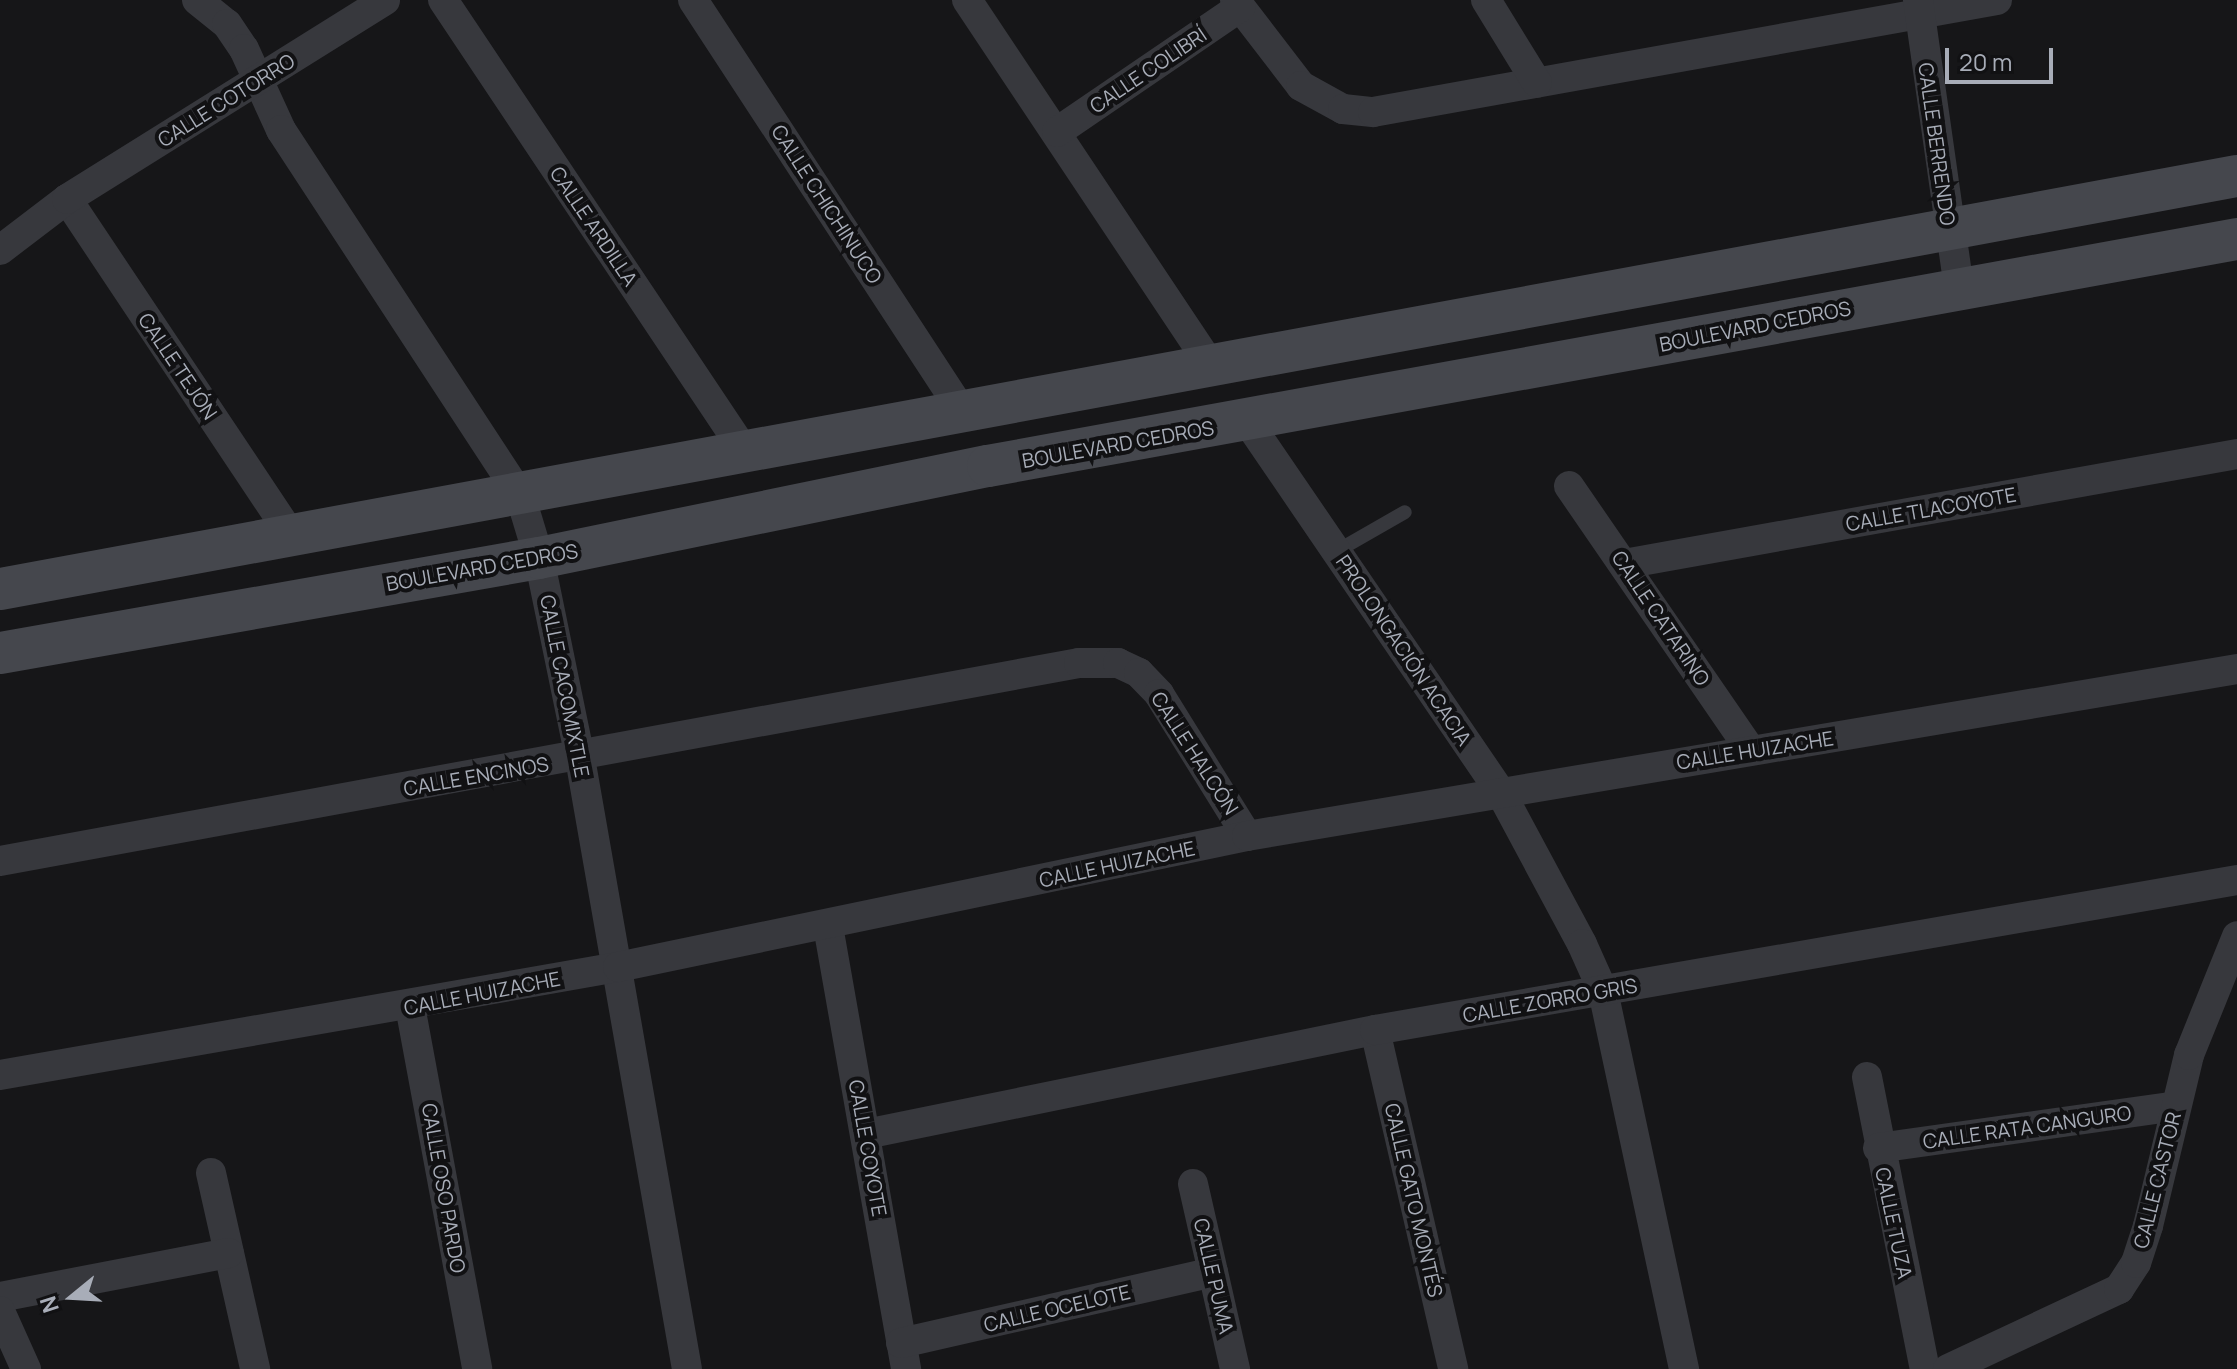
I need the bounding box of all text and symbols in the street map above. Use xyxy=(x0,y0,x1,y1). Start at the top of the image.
street label: CALLE COLIBRÍ xyxy=(1085,22,1211,118)
scale bar xyxy=(1949,32,2057,82)
text: 20 m xyxy=(1959,45,2012,78)
street label: CALLE COTORRO xyxy=(153,48,299,152)
street label: CALLE BERRENDO xyxy=(1914,61,1960,227)
street label: CALLE CHICHINUCO xyxy=(767,120,887,288)
street label: CALLE ARDILLA xyxy=(545,162,643,290)
street label: BOULEVARD CEDROS xyxy=(1657,296,1853,356)
street label: CALLE TEJÓN xyxy=(134,308,222,424)
street label: BOULEVARD CEDROS xyxy=(1020,415,1216,473)
street label: CALLE TLACOYOTE xyxy=(1844,482,2018,536)
street label: BOULEVARD CEDROS xyxy=(384,538,580,596)
street label: CALLE CATARINO xyxy=(1607,546,1715,690)
street label: PROLONGACIÓN ACACIA xyxy=(1331,550,1477,750)
street label: CALLE CACOMIXTLE xyxy=(536,593,594,779)
street label: CALLE HALCÓN xyxy=(1146,687,1244,819)
street label: CALLE HUIZACHE xyxy=(1675,726,1835,774)
street label: CALLE ENCINOS xyxy=(402,751,550,801)
street label: CALLE HUIZACHE xyxy=(1037,836,1197,892)
street label: CALLE HUIZACHE xyxy=(402,966,562,1020)
street label: CALLE ZORRO GRIS xyxy=(1461,973,1639,1027)
street label: CALLE COYOTE xyxy=(844,1078,892,1218)
street label: CALLE RATA CANGURO xyxy=(1921,1100,2133,1154)
street label: CALLE OSO PARDO xyxy=(417,1101,471,1275)
street label: CALLE GATO MONTÉS xyxy=(1380,1101,1448,1299)
street label: CALLE CASTOR xyxy=(2128,1109,2186,1251)
street label: CALLE TUZA xyxy=(1870,1165,1918,1281)
street label: CALLE PUMA xyxy=(1189,1216,1239,1336)
north arrow xyxy=(32,1257,112,1337)
street label: CALLE OCELOTE xyxy=(981,1279,1133,1337)
text: N xyxy=(32,1292,66,1317)

